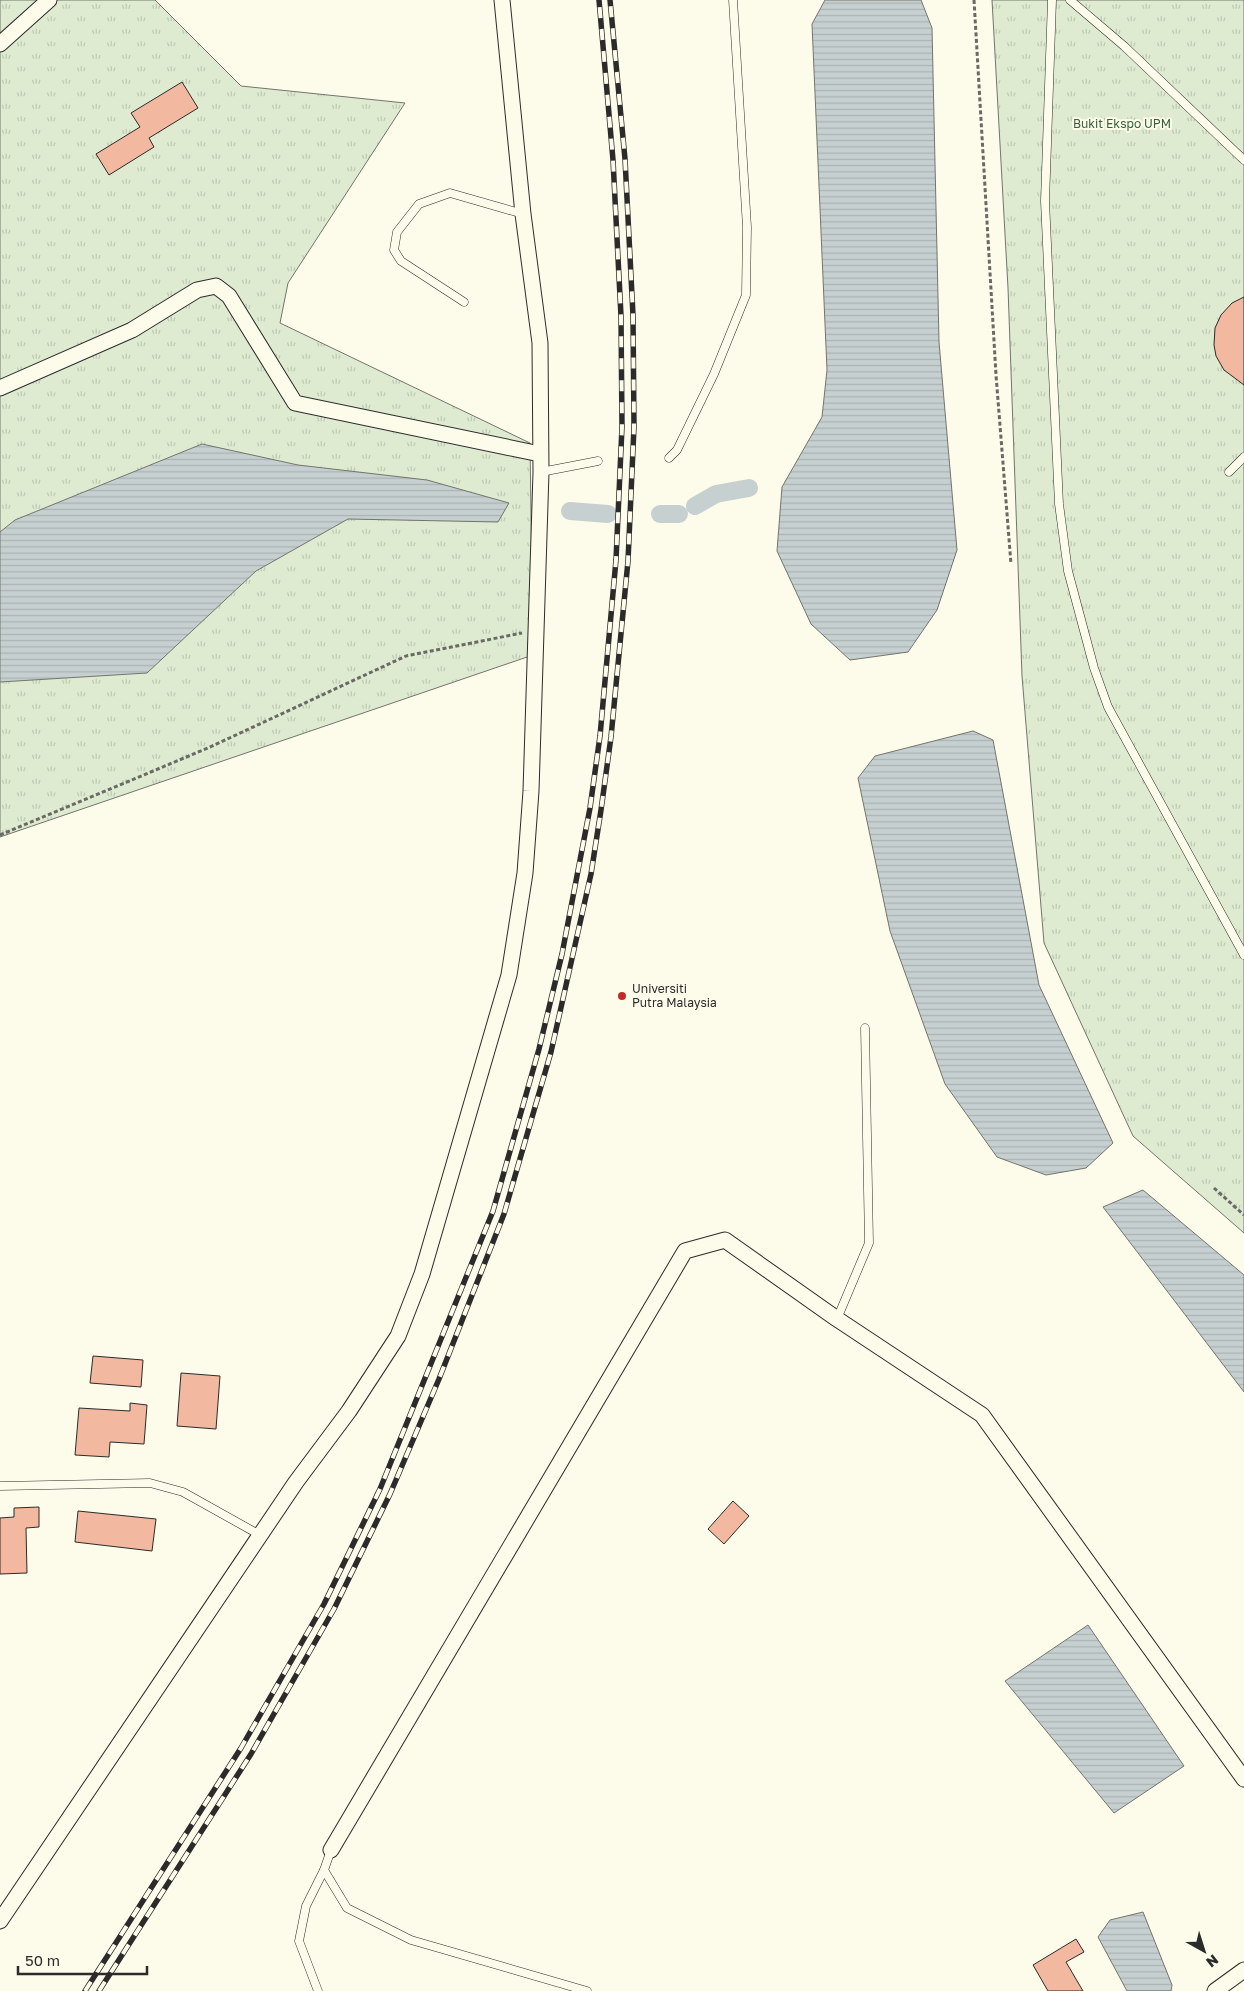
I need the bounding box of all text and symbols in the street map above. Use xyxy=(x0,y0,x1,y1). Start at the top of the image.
park label: Bukit Ekspo UPM xyxy=(1073,116,1171,131)
place label: Universiti Putra Malaysia xyxy=(632,981,717,1010)
marker: Universiti Putra Malaysia xyxy=(616,990,628,1002)
north arrow xyxy=(1179,1926,1229,1976)
scale bar xyxy=(18,1944,146,1976)
text: 50 m xyxy=(25,1951,60,1969)
text: N xyxy=(1203,1952,1222,1971)

